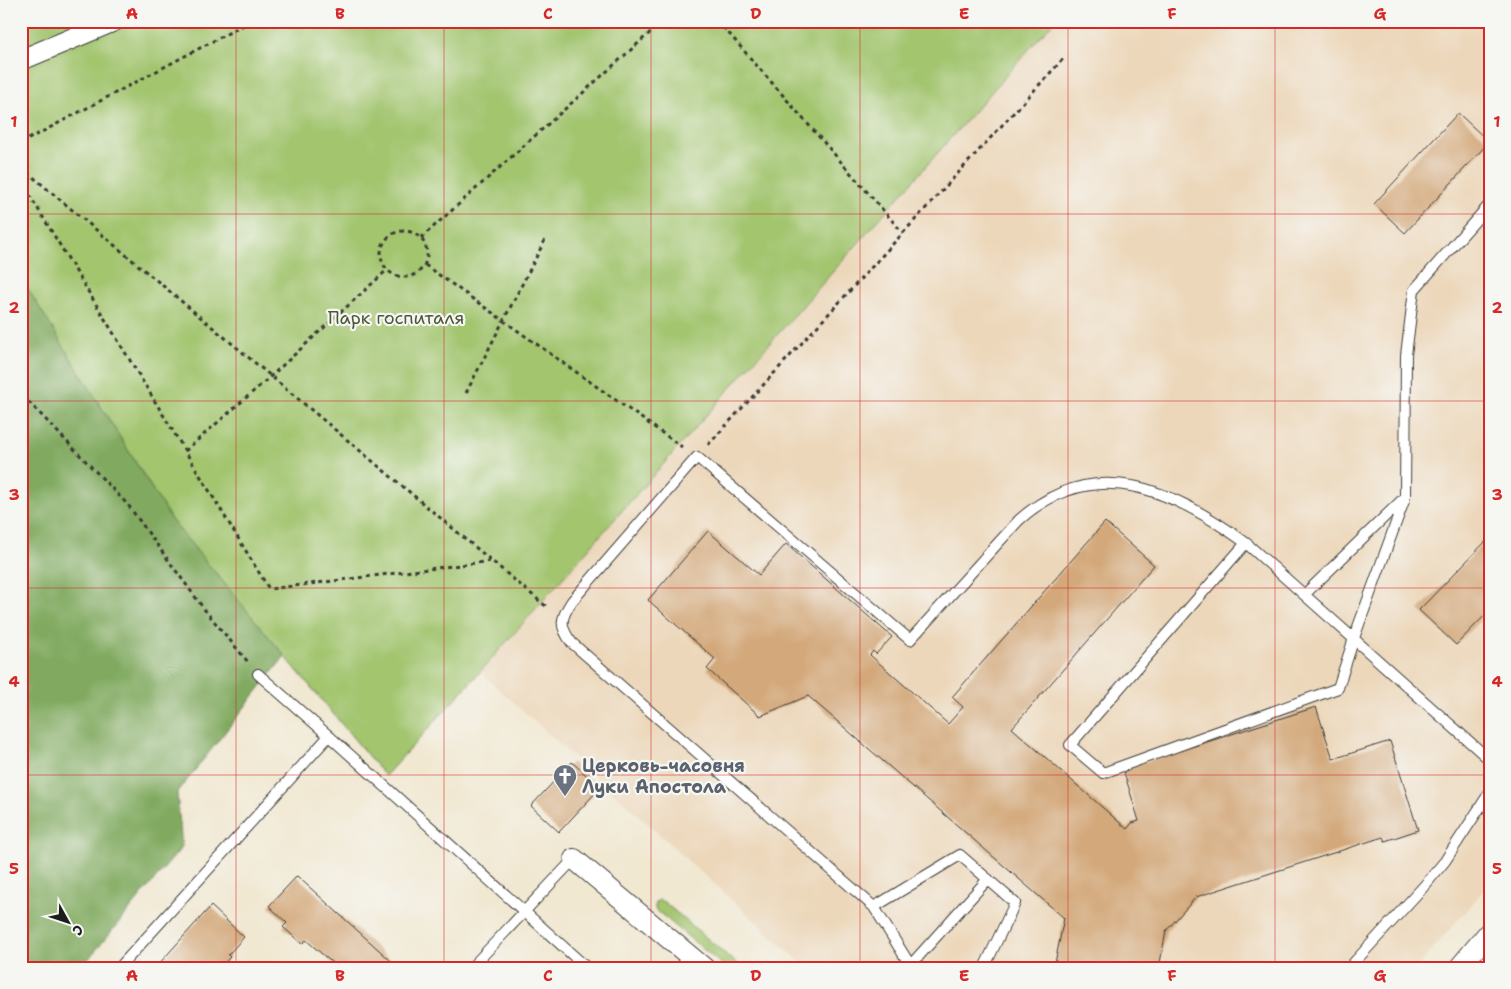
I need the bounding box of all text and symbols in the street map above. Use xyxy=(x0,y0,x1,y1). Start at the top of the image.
text: A xyxy=(126,3,138,24)
text: B xyxy=(335,3,345,24)
text: C xyxy=(543,3,553,24)
text: D xyxy=(750,3,762,24)
text: E xyxy=(959,3,969,24)
text: F xyxy=(1167,3,1177,24)
text: G xyxy=(1374,3,1387,24)
text: 1 xyxy=(10,111,18,132)
text: 1 xyxy=(1493,111,1501,132)
text: 2 xyxy=(8,297,20,318)
text: 2 xyxy=(1491,297,1503,318)
park label: Парк госпиталя xyxy=(328,306,464,330)
text: 3 xyxy=(8,484,20,505)
text: 3 xyxy=(1491,484,1503,505)
text: 4 xyxy=(8,671,20,692)
text: 4 xyxy=(1491,671,1503,692)
place label: Церковь-часовня Луки Апостола xyxy=(582,754,745,799)
church icon: Церковь-часовня Луки Апостола xyxy=(552,763,578,797)
text: 5 xyxy=(9,858,19,879)
text: 5 xyxy=(1492,858,1502,879)
north arrow xyxy=(42,896,92,946)
text: С xyxy=(68,921,88,939)
text: A xyxy=(126,965,138,986)
text: B xyxy=(335,965,345,986)
text: C xyxy=(543,965,553,986)
text: D xyxy=(750,965,762,986)
text: E xyxy=(959,965,969,986)
text: F xyxy=(1167,965,1177,986)
text: G xyxy=(1374,965,1387,986)

